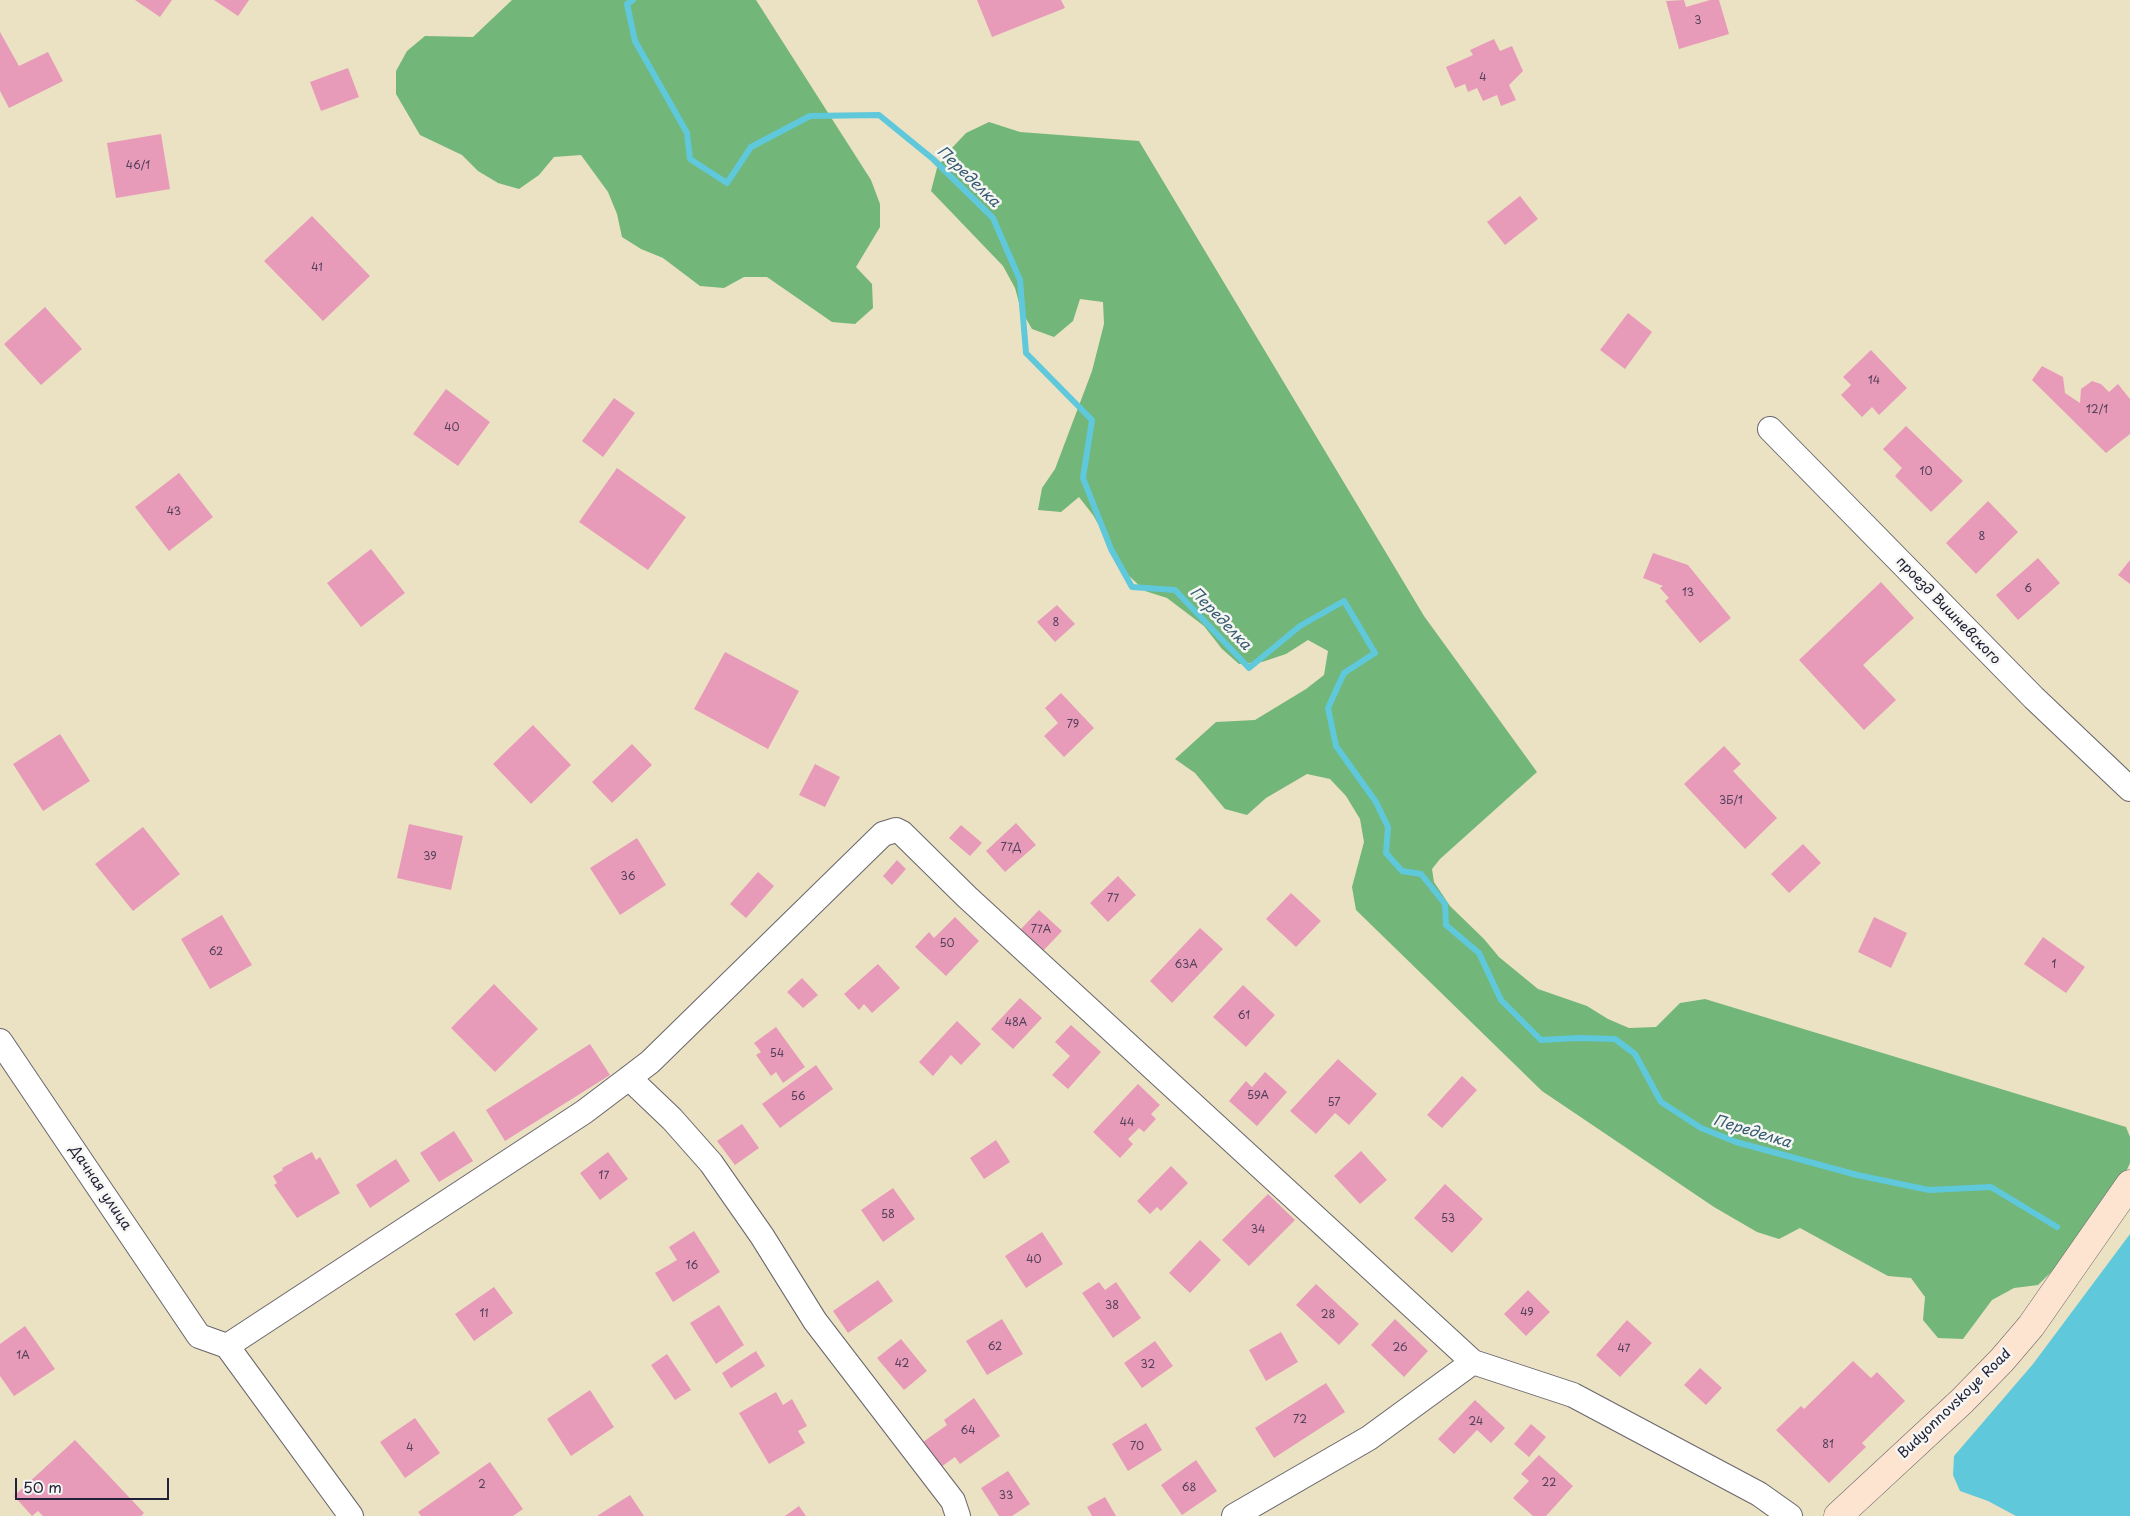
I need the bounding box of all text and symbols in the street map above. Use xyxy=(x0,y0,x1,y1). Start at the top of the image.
house number: 3 xyxy=(1694,14,1702,28)
house number: 4 xyxy=(1479,71,1487,85)
water label: Переделка xyxy=(933,143,1003,211)
house number: 46/1 xyxy=(126,159,150,173)
house number: 41 xyxy=(311,261,323,275)
house number: 14 xyxy=(1868,374,1880,388)
house number: 12/1 xyxy=(2086,403,2108,417)
house number: 40 xyxy=(444,421,460,435)
house number: 10 xyxy=(1920,465,1932,479)
house number: 43 xyxy=(167,505,181,519)
house number: 8 xyxy=(1979,530,1985,544)
street label: проезд Вишневского xyxy=(1892,554,2004,668)
house number: 6 xyxy=(2024,582,2032,596)
water label: Переделка xyxy=(1186,584,1254,654)
house number: 13 xyxy=(1682,586,1694,600)
house number: 8 xyxy=(1053,616,1059,630)
house number: 79 xyxy=(1067,718,1079,732)
house number: 3Б/1 xyxy=(1719,794,1743,808)
house number: 77Д xyxy=(1001,841,1021,855)
house number: 39 xyxy=(423,850,437,864)
house number: 36 xyxy=(621,870,635,884)
house number: 77 xyxy=(1107,892,1119,906)
house number: 77А xyxy=(1031,923,1051,937)
house number: 50 xyxy=(939,937,955,951)
house number: 62 xyxy=(209,945,223,959)
house number: 63А xyxy=(1174,958,1198,972)
house number: 1 xyxy=(2052,958,2056,972)
house number: 61 xyxy=(1238,1009,1250,1023)
house number: 48А xyxy=(1005,1016,1027,1030)
house number: 54 xyxy=(770,1047,784,1061)
house number: 59А xyxy=(1247,1089,1269,1103)
house number: 56 xyxy=(791,1090,805,1104)
house number: 57 xyxy=(1327,1096,1341,1110)
water label: Переделка xyxy=(1711,1112,1793,1152)
house number: 44 xyxy=(1120,1116,1134,1130)
street label: Дачная улица xyxy=(66,1143,134,1233)
house number: 17 xyxy=(599,1169,609,1183)
house number: 58 xyxy=(881,1208,895,1222)
house number: 53 xyxy=(1441,1212,1455,1226)
house number: 34 xyxy=(1251,1223,1265,1237)
house number: 40 xyxy=(1026,1253,1042,1267)
house number: 16 xyxy=(686,1259,698,1273)
house number: 38 xyxy=(1105,1299,1119,1313)
house number: 49 xyxy=(1520,1306,1534,1320)
house number: 11 xyxy=(479,1307,489,1321)
house number: 28 xyxy=(1321,1308,1335,1322)
house number: 62 xyxy=(988,1340,1002,1354)
house number: 26 xyxy=(1392,1341,1408,1355)
house number: 47 xyxy=(1618,1342,1630,1356)
street label: Budyonnovskoye Road xyxy=(1895,1346,2015,1462)
house number: 1А xyxy=(16,1349,30,1363)
house number: 42 xyxy=(895,1357,909,1371)
house number: 32 xyxy=(1141,1358,1155,1372)
house number: 72 xyxy=(1293,1413,1307,1427)
house number: 24 xyxy=(1469,1415,1483,1429)
house number: 64 xyxy=(961,1424,975,1438)
house number: 81 xyxy=(1822,1438,1834,1452)
house number: 70 xyxy=(1130,1440,1144,1454)
house number: 4 xyxy=(406,1441,414,1455)
scale bar xyxy=(18,1468,171,1500)
text: 50 m xyxy=(23,1475,62,1498)
house number: 22 xyxy=(1542,1476,1556,1490)
house number: 2 xyxy=(478,1478,486,1492)
house number: 68 xyxy=(1182,1481,1196,1495)
house number: 33 xyxy=(999,1489,1013,1503)

